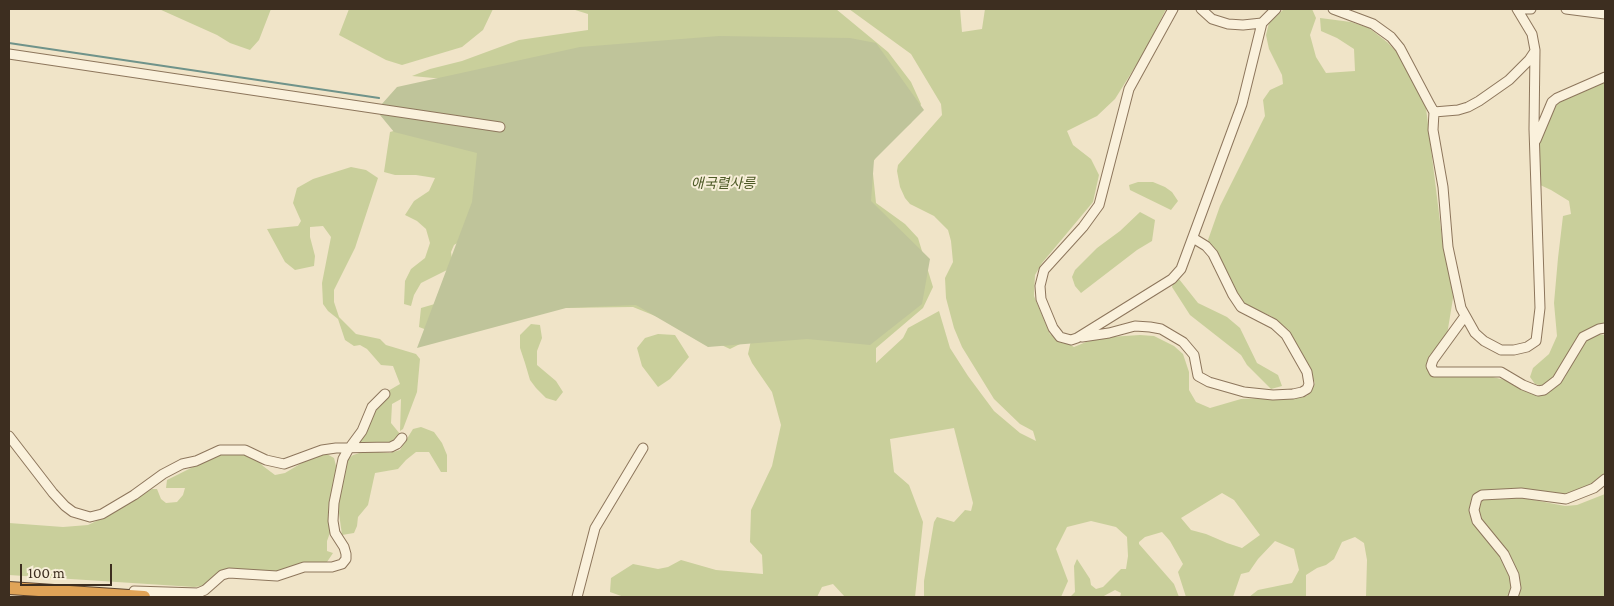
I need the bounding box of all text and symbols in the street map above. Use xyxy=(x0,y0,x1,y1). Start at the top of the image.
park label: 애국렬사릉 xyxy=(691,176,755,192)
scale bar xyxy=(22,554,115,586)
text: 100 m xyxy=(28,565,65,581)

